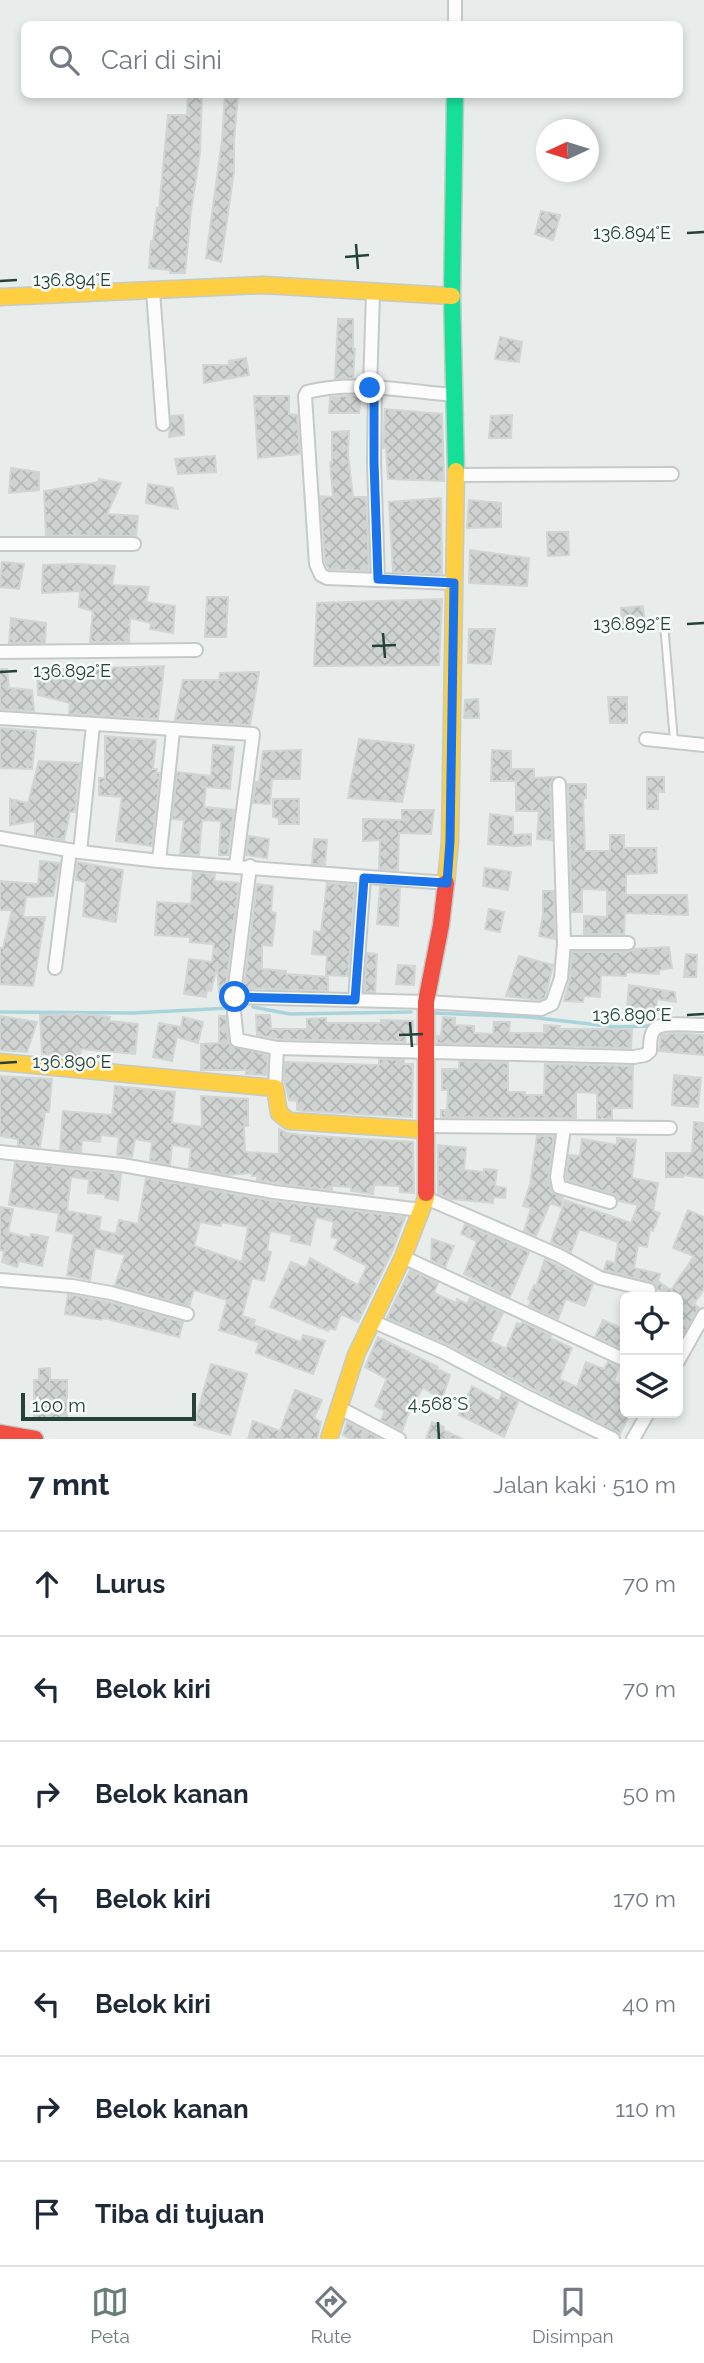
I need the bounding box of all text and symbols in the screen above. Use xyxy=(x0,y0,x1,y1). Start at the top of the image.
search box xyxy=(21,21,683,98)
icon: search xyxy=(45,41,83,79)
text: Cari di sini xyxy=(101,45,222,75)
north arrow xyxy=(536,119,599,182)
text: 136.894°E xyxy=(593,222,671,243)
text: 136.894°E xyxy=(33,269,111,290)
route end xyxy=(354,372,385,403)
text: 136.892°E xyxy=(593,613,671,634)
text: 136.892°E xyxy=(33,660,111,681)
route start xyxy=(219,981,250,1012)
text: 136.890°E xyxy=(592,1004,672,1025)
text: 136.890°E xyxy=(32,1051,112,1072)
map controls xyxy=(620,1292,683,1418)
button: locate xyxy=(620,1292,683,1355)
button: layers xyxy=(620,1355,683,1418)
scale bar xyxy=(21,1390,196,1422)
text: 4.568°S xyxy=(408,1393,468,1414)
text: 100 m xyxy=(32,1394,86,1416)
text: 7 mnt xyxy=(28,1467,110,1502)
text: Jalan kaki · 510 m xyxy=(493,1471,676,1498)
icon: ahead xyxy=(28,1565,66,1603)
text: Lurus xyxy=(95,1569,165,1599)
text: 70 m xyxy=(623,1570,676,1597)
icon: left xyxy=(28,1670,66,1708)
text: Belok kiri xyxy=(95,1674,211,1704)
text: 70 m xyxy=(623,1675,676,1702)
icon: right xyxy=(28,1775,66,1813)
text: Belok kanan xyxy=(95,1779,249,1809)
text: 50 m xyxy=(622,1780,676,1807)
icon: left xyxy=(28,1880,66,1918)
text: Belok kiri xyxy=(95,1884,211,1914)
text: 170 m xyxy=(613,1885,676,1912)
icon: left xyxy=(28,1985,66,2023)
text: Belok kiri xyxy=(95,1989,211,2019)
text: 40 m xyxy=(622,1990,676,2017)
icon: right xyxy=(28,2090,66,2128)
text: Belok kanan xyxy=(95,2094,249,2124)
text: 110 m xyxy=(615,2095,676,2122)
icon: arrive xyxy=(28,2195,66,2233)
text: Tiba di tujuan xyxy=(95,2199,265,2229)
tab: Peta xyxy=(90,2283,130,2347)
tab: Rute xyxy=(310,2283,351,2347)
tab: Disimpan xyxy=(532,2283,614,2347)

